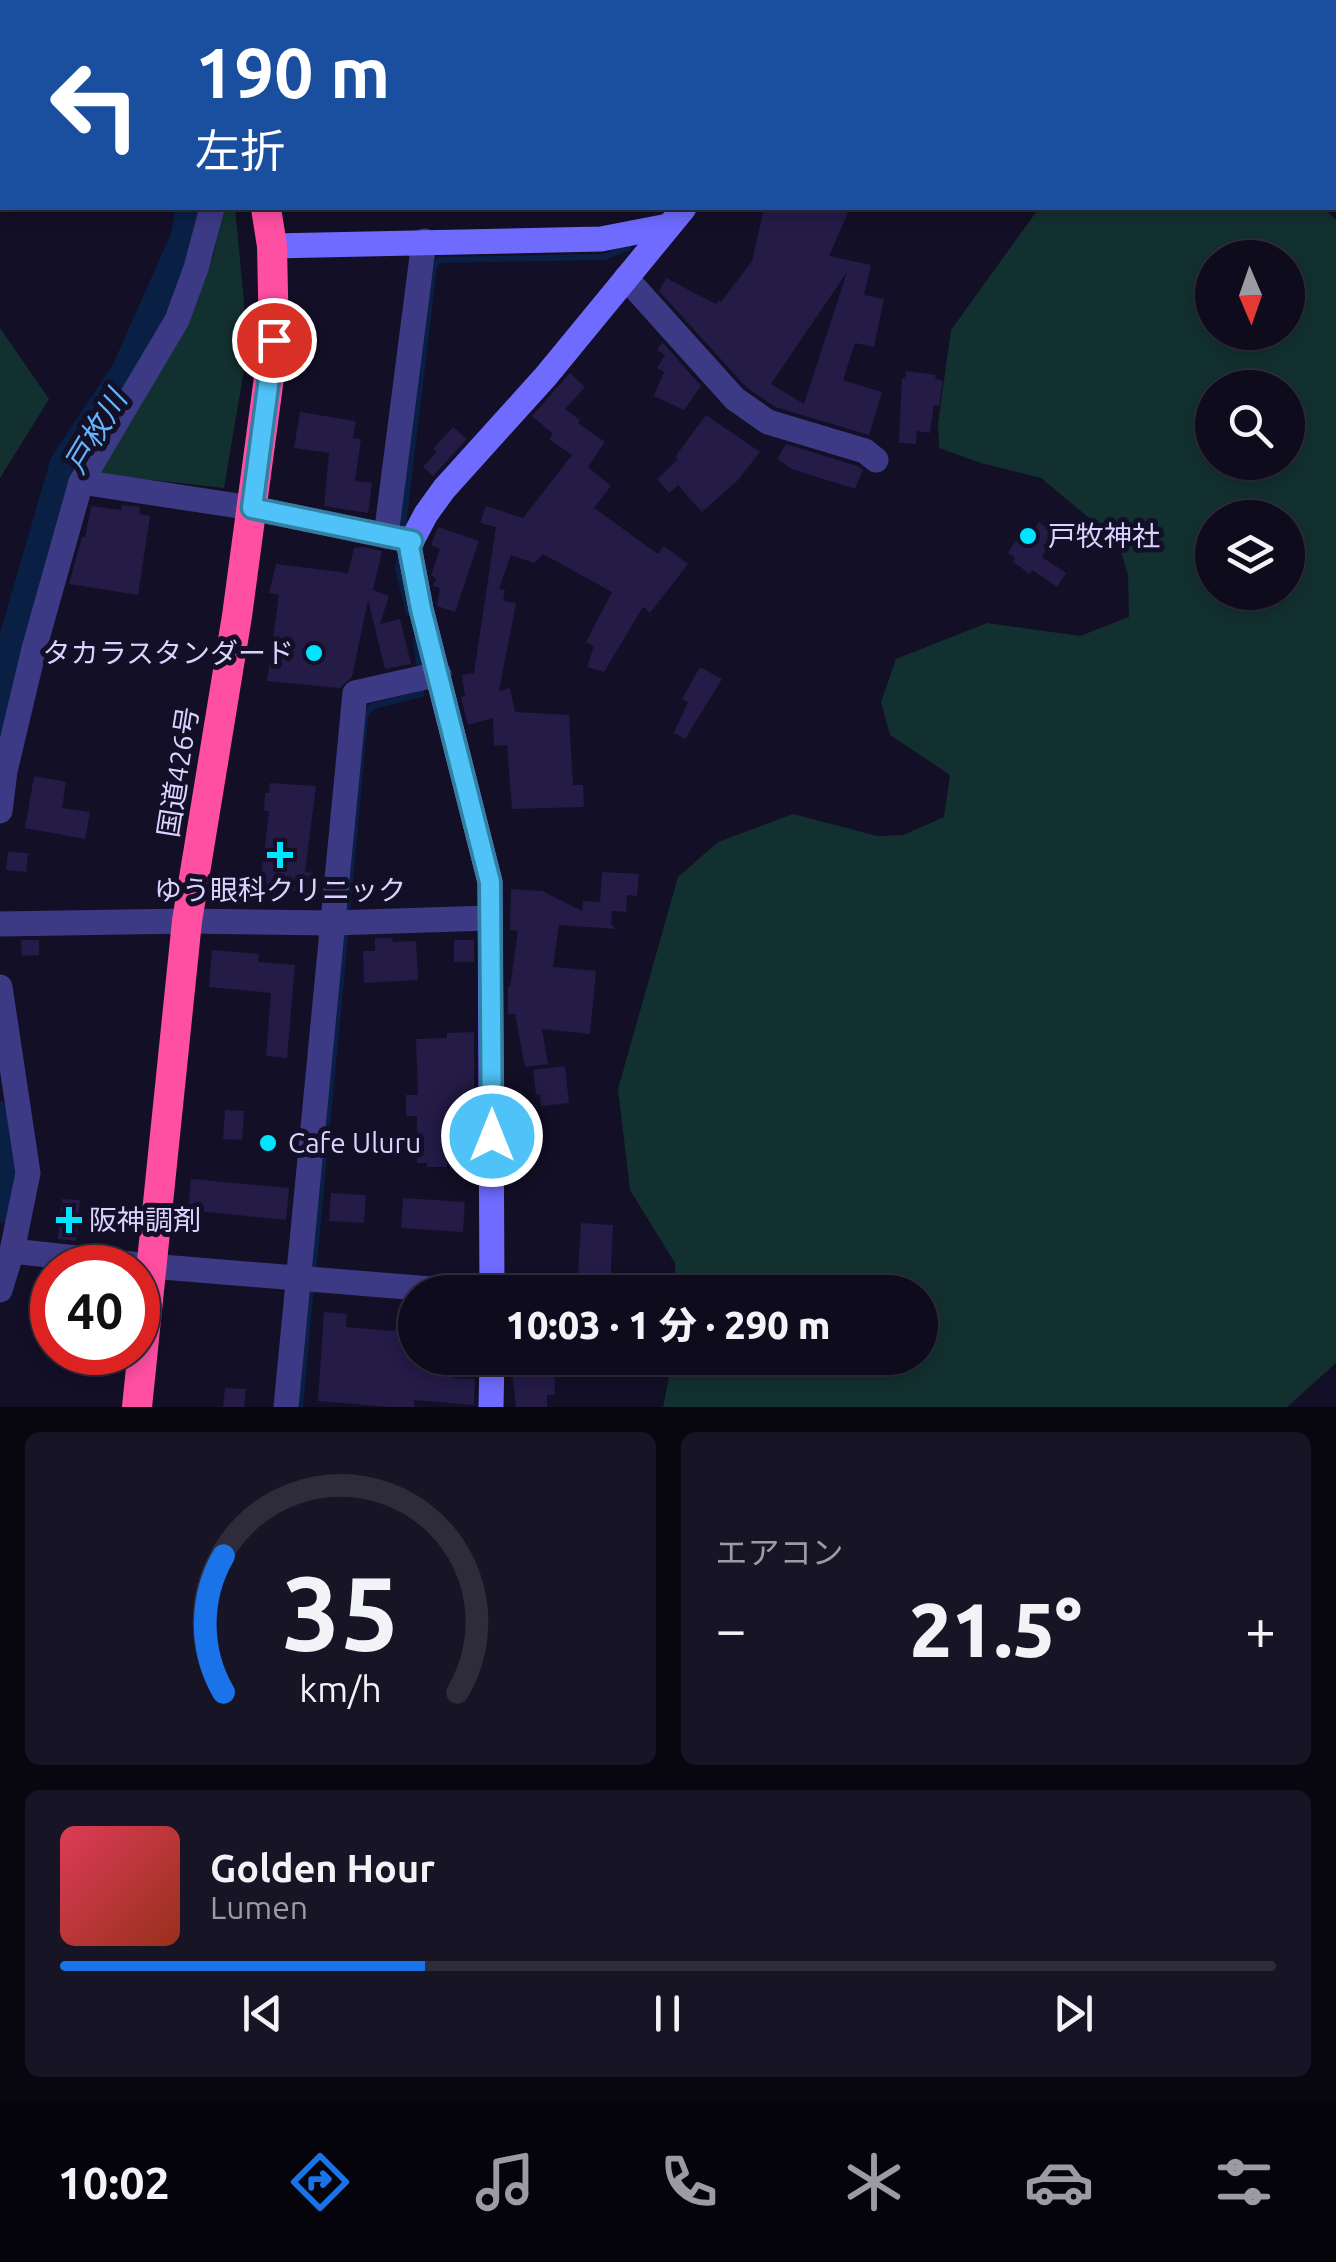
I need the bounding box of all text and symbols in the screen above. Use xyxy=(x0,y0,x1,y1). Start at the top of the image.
text: 190 m xyxy=(195,33,390,111)
icon: left xyxy=(30,40,160,170)
text: 左折 xyxy=(195,125,285,176)
north arrow xyxy=(1195,240,1305,350)
map controls xyxy=(1195,240,1305,610)
pin xyxy=(232,298,317,383)
icon: arrive xyxy=(247,313,302,368)
button: search xyxy=(1195,370,1305,480)
water label: 戸枚川 xyxy=(57,382,134,479)
button: layers xyxy=(1195,500,1305,610)
place label: 戸牧神社 xyxy=(1048,520,1160,551)
marker: 戸牧神社 xyxy=(1017,525,1039,547)
place label: タカラスタンダード xyxy=(43,637,294,668)
marker: タカラスタンダード xyxy=(303,642,325,664)
street label: 国道426号 xyxy=(152,705,203,839)
marker: ゆう眼科クリニック xyxy=(267,842,293,868)
place label: ゆう眼科クリニック xyxy=(154,874,406,905)
position arrow xyxy=(440,1084,544,1188)
place label: Cafe Uluru xyxy=(288,1127,421,1158)
marker: Cafe Uluru xyxy=(257,1132,279,1154)
place label: 阪神調剤 xyxy=(89,1204,201,1235)
marker: 阪神調剤 xyxy=(58,1209,80,1231)
speed limit sign: 40 xyxy=(30,1245,160,1375)
text: 10:03 · 1 分 · 290 m xyxy=(506,1304,830,1346)
text: エアコン xyxy=(716,1534,844,1570)
text: 35 xyxy=(282,1553,399,1670)
text: 21.5° xyxy=(909,1587,1082,1671)
text: − xyxy=(716,1598,747,1659)
text: + xyxy=(1245,1598,1276,1659)
text: km/h xyxy=(299,1669,382,1709)
text: Golden Hour xyxy=(210,1847,435,1889)
text: Lumen xyxy=(210,1889,308,1925)
icon: previous xyxy=(235,1986,290,2041)
icon: pause xyxy=(640,1986,695,2041)
icon: next xyxy=(1046,1986,1101,2041)
icon: directions xyxy=(285,2147,355,2217)
icon: music xyxy=(470,2147,540,2217)
icon: phone xyxy=(654,2147,724,2217)
icon: climate xyxy=(839,2147,909,2217)
icon: car xyxy=(1024,2147,1094,2217)
icon: filters xyxy=(1209,2147,1279,2217)
text: 10:02 xyxy=(57,2157,170,2208)

